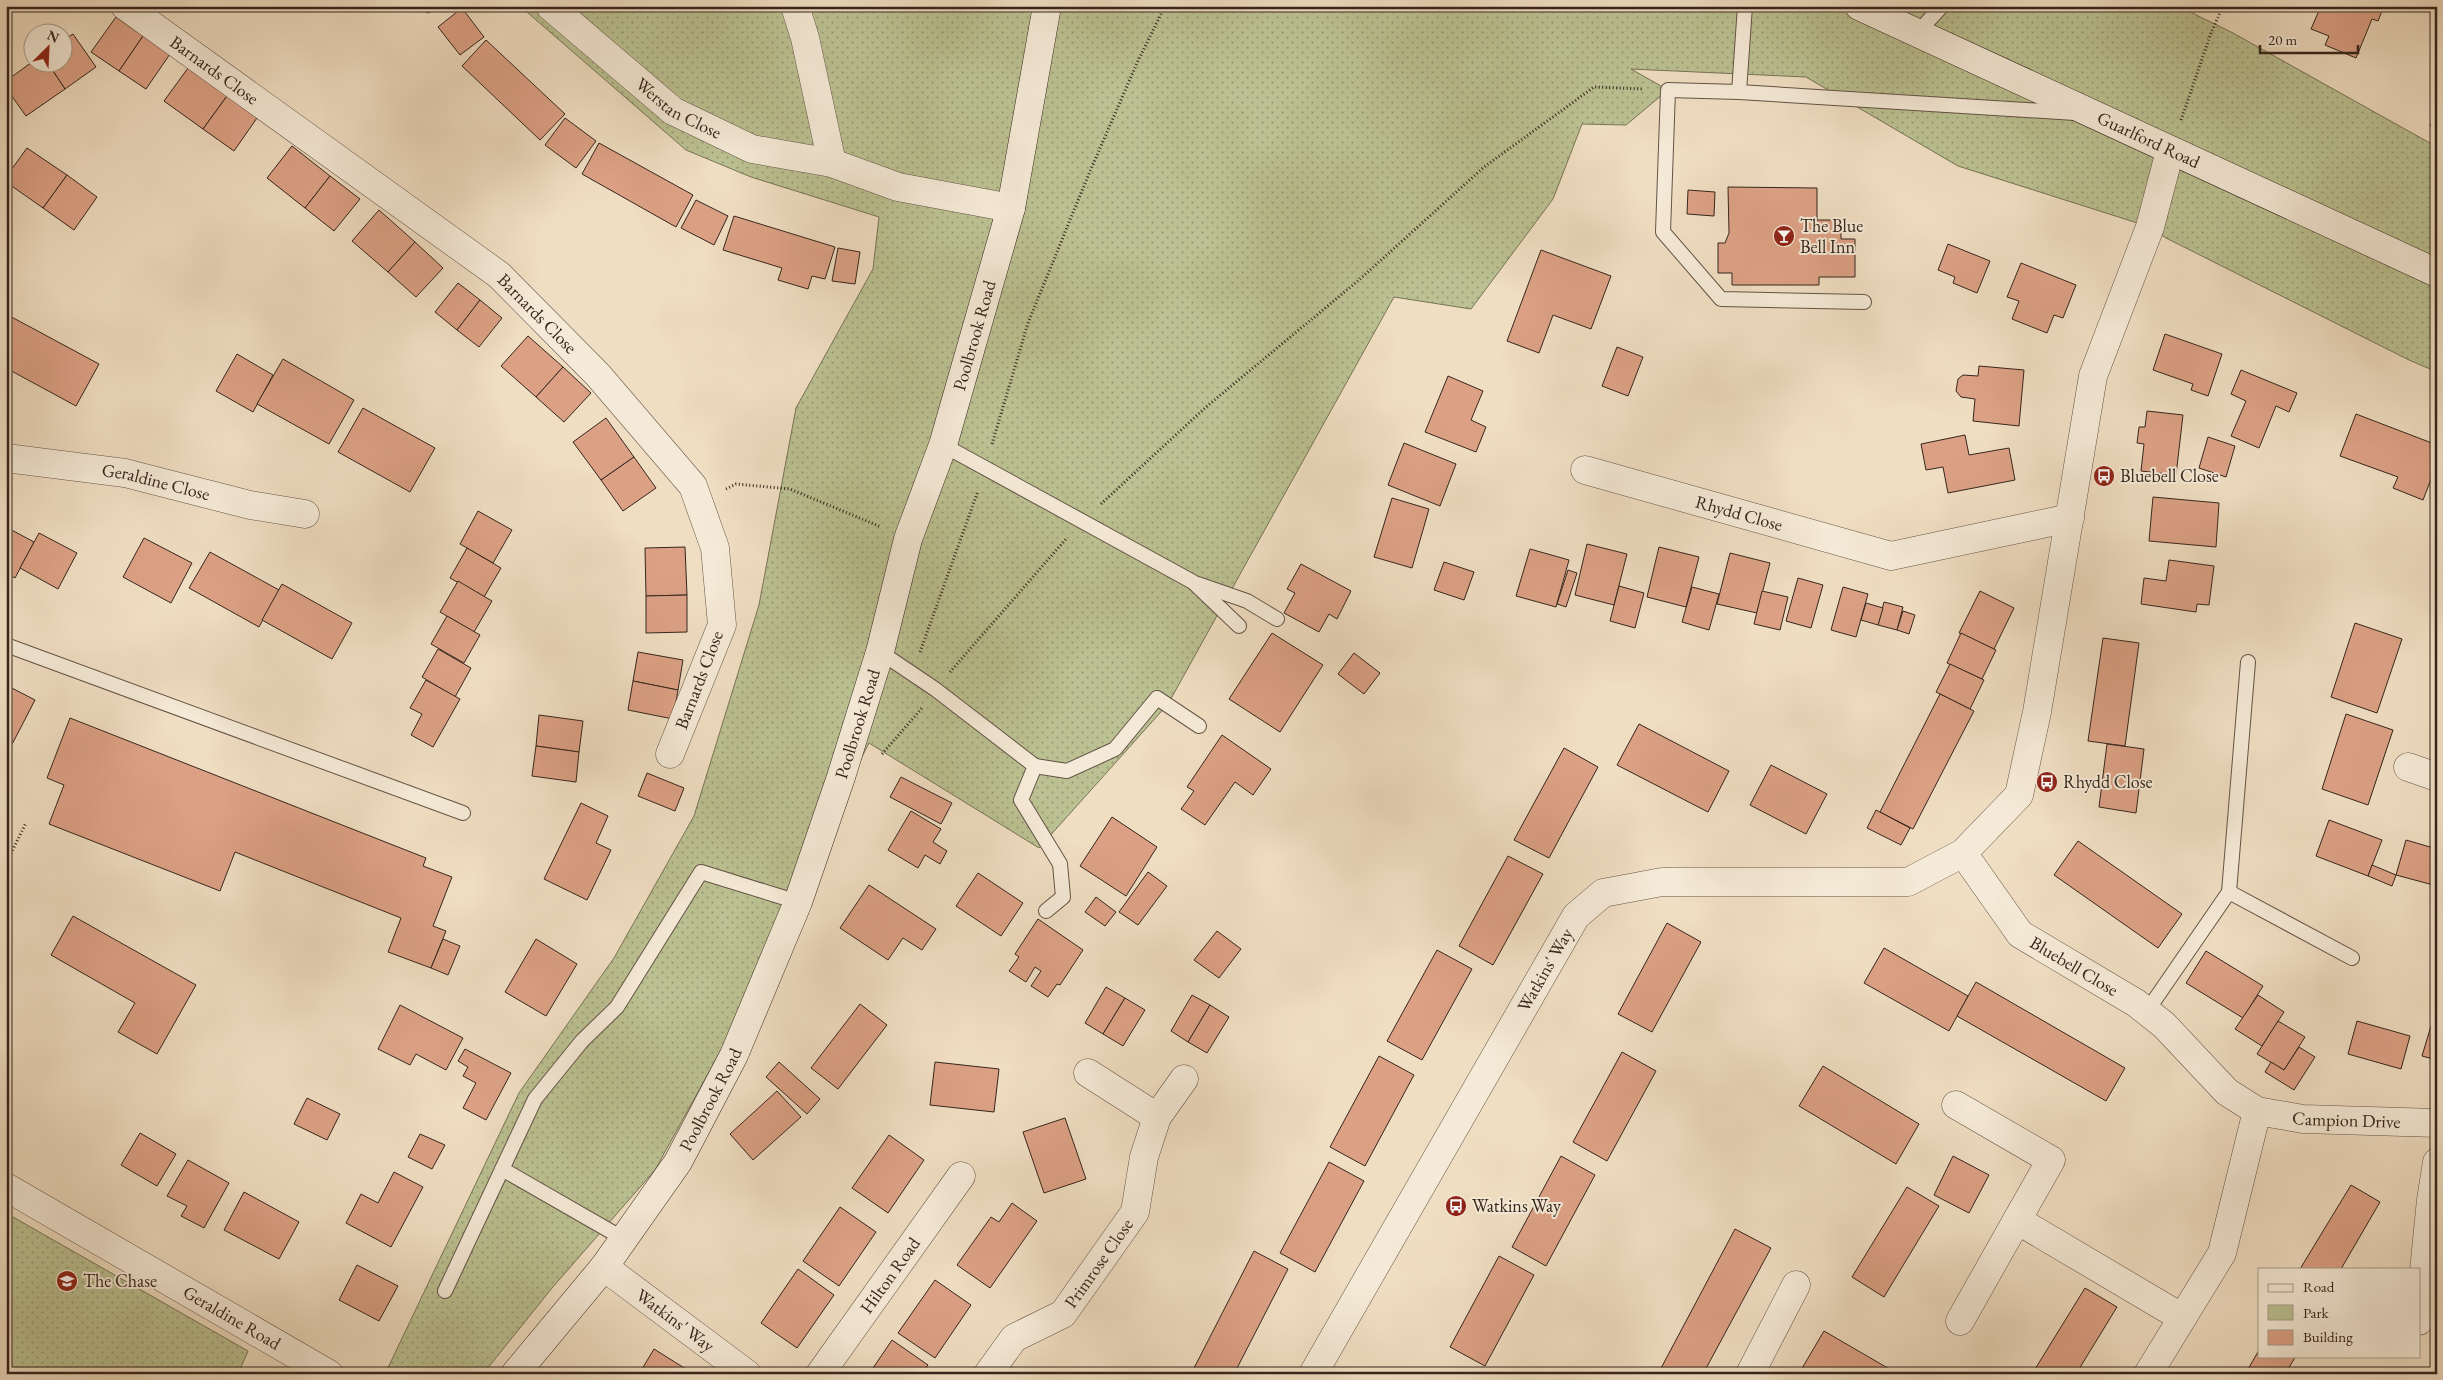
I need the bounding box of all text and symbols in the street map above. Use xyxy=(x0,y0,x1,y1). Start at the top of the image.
north arrow xyxy=(22,22,72,72)
scale bar xyxy=(2260,22,2358,54)
text: N xyxy=(44,26,63,47)
street label: Barnards Close xyxy=(166,30,263,110)
text: 20 m xyxy=(2268,30,2297,49)
street label: Werstan Close xyxy=(631,72,726,144)
street label: Guarlford Road xyxy=(2094,106,2205,173)
place label: The Blue Bell Inn xyxy=(1800,214,1863,258)
bar icon: The Blue Bell Inn xyxy=(1772,224,1796,248)
street label: Barnards Close xyxy=(493,268,582,358)
street label: Poolbrook Road xyxy=(947,277,1001,393)
street label: Geraldine Close xyxy=(101,458,212,505)
bus stop icon: Bluebell Close xyxy=(2092,464,2116,488)
place label: Bluebell Close xyxy=(2120,464,2219,487)
street label: Rhydd Close xyxy=(1693,490,1785,536)
street label: Barnards Close xyxy=(669,627,728,732)
street label: Poolbrook Road xyxy=(829,665,885,781)
bus stop icon: Rhydd Close xyxy=(2035,770,2059,794)
place label: Rhydd Close xyxy=(2063,770,2152,793)
street label: Watkins' Way xyxy=(1512,924,1578,1016)
street label: Bluebell Close xyxy=(2026,931,2123,1001)
street label: Poolbrook Road xyxy=(674,1044,747,1155)
street label: Campion Drive xyxy=(2290,1105,2401,1133)
bus stop icon: Watkins Way xyxy=(1444,1194,1468,1218)
place label: Watkins Way xyxy=(1472,1194,1561,1217)
street label: Primrose Close xyxy=(1059,1214,1138,1312)
street label: Hilton Road xyxy=(855,1232,925,1318)
legend xyxy=(2258,1268,2420,1358)
school or university icon: The Chase xyxy=(55,1269,79,1293)
place label: The Chase xyxy=(83,1269,157,1292)
text: Road xyxy=(2303,1277,2335,1296)
street label: Geraldine Road xyxy=(179,1280,286,1355)
street label: Watkins' Way xyxy=(632,1283,720,1357)
text: Park xyxy=(2303,1303,2330,1322)
text: Building xyxy=(2303,1327,2353,1346)

